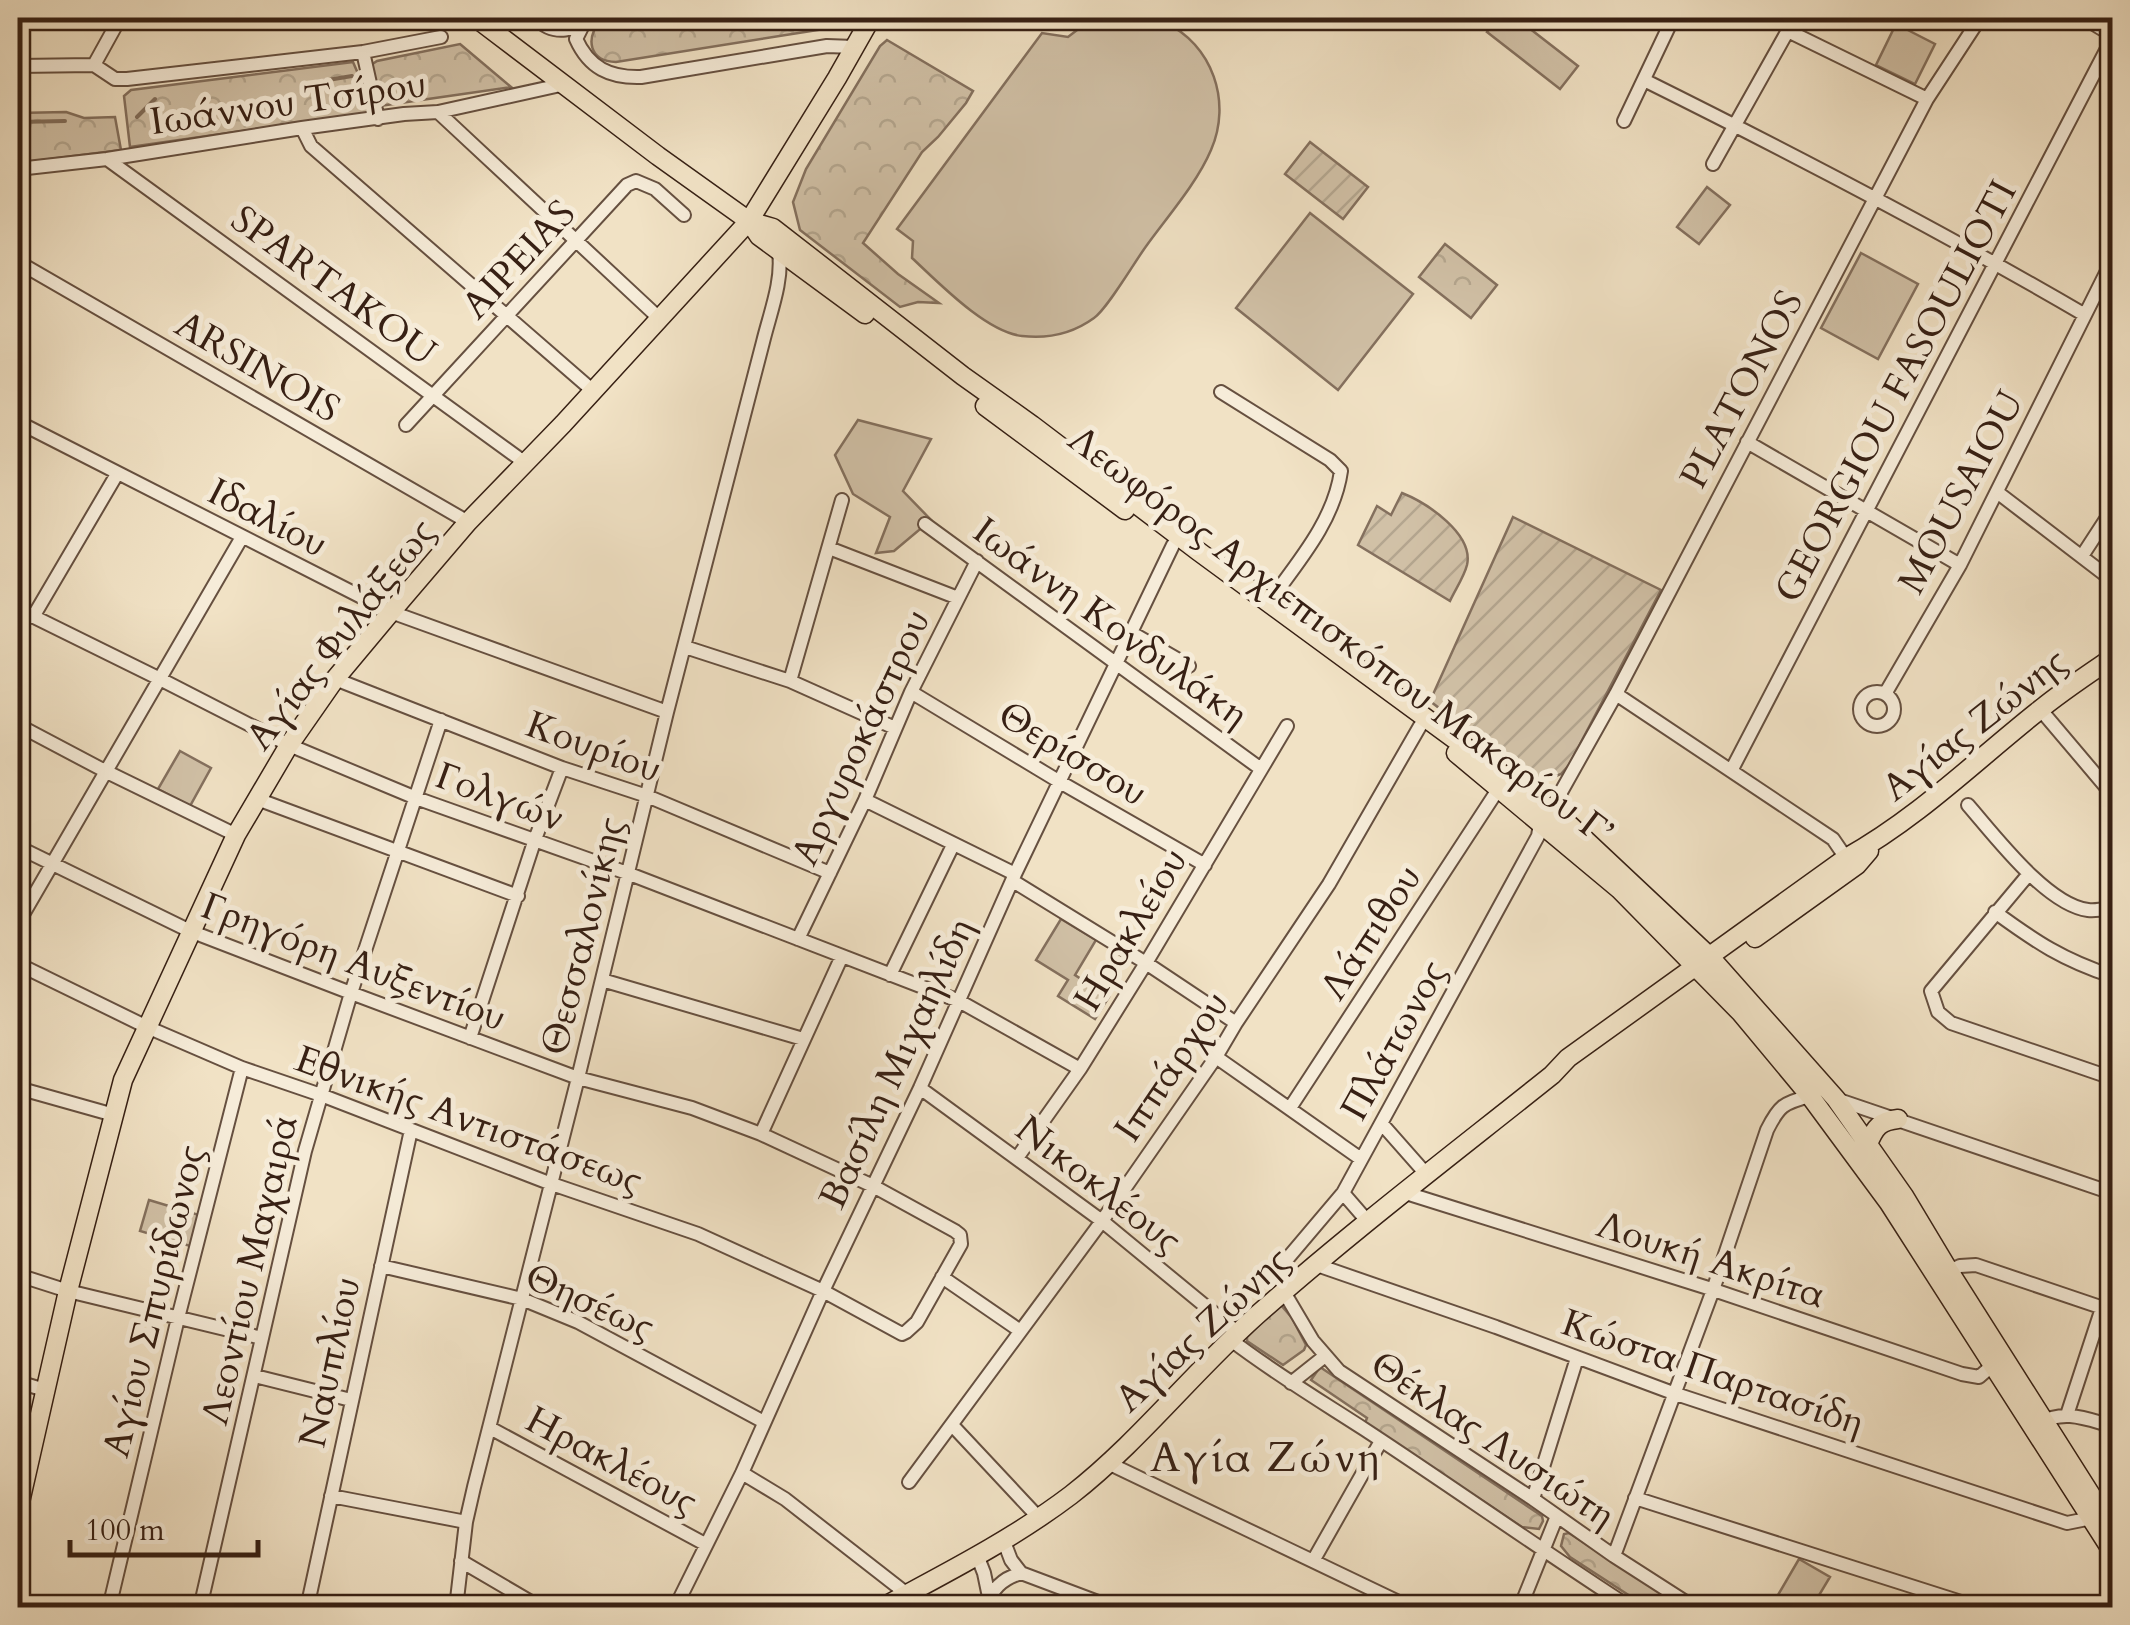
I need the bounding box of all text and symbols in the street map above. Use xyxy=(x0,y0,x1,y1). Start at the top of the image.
street label: Ιωάννου Τσίρου xyxy=(147,58,429,148)
street label: GEORGIOU FASOULIOTI xyxy=(1762,171,2029,612)
street label: AIPEIAS xyxy=(450,189,587,330)
street label: SPARTAKOU xyxy=(220,194,447,378)
street label: PLATONOS xyxy=(1668,281,1816,498)
street label: ARSINOIS xyxy=(165,299,350,435)
street label: MOUSAIOU xyxy=(1886,382,2036,603)
street label: Λεωφόρος Αρχιεπισκόπου Μακαρίου Γ’ xyxy=(1058,414,1623,858)
street label: Ιδαλίου xyxy=(199,466,336,570)
street label: Ιωάννη Κονδυλάκη xyxy=(962,505,1258,740)
street label: Αγίας Φυλάξεως xyxy=(234,508,448,761)
street label: Αργυροκάστρου xyxy=(779,601,943,874)
street label: Αγίας Ζώνης xyxy=(1871,636,2078,813)
street label: Θερίσσου xyxy=(988,689,1157,819)
street label: Κουρίου xyxy=(519,699,668,795)
street label: Γολγών xyxy=(428,750,571,844)
street label: Θεσσαλονίκης xyxy=(528,812,638,1061)
street label: Ηρακλείου xyxy=(1062,838,1200,1021)
street label: Λάπιθου xyxy=(1308,855,1434,1010)
street label: Γρηγόρη Αυξεντίου xyxy=(194,880,513,1044)
street label: Βασίλη Μιχαηλίδη xyxy=(807,910,987,1217)
street label: Πλάτωνος xyxy=(1329,951,1459,1130)
street label: Ιππάρχου xyxy=(1102,981,1241,1152)
street label: Εθνικής Αντιστάσεως xyxy=(288,1033,649,1207)
street label: Νικοκλέους xyxy=(1005,1103,1192,1266)
street label: Λεοντίου Μαχαιρά xyxy=(189,1109,311,1430)
street label: Αγίου Σπυρίδωνος xyxy=(90,1140,218,1463)
street label: Λουκή Ακρίτα xyxy=(1590,1199,1831,1321)
street label: Αγίας Ζώνης xyxy=(1104,1235,1301,1424)
street label: Θησέως xyxy=(517,1250,662,1353)
street label: Ναυπλίου xyxy=(287,1272,373,1452)
street label: Κώστα Παρτασίδη xyxy=(1555,1297,1870,1449)
street label: Θέκλας Λυσιώτη xyxy=(1360,1339,1625,1541)
street label: Ηρακλέους xyxy=(517,1394,706,1528)
district label: Αγία Ζώνη xyxy=(1150,1429,1382,1486)
scale bar xyxy=(70,1495,258,1557)
text: 100 m xyxy=(85,1510,165,1551)

